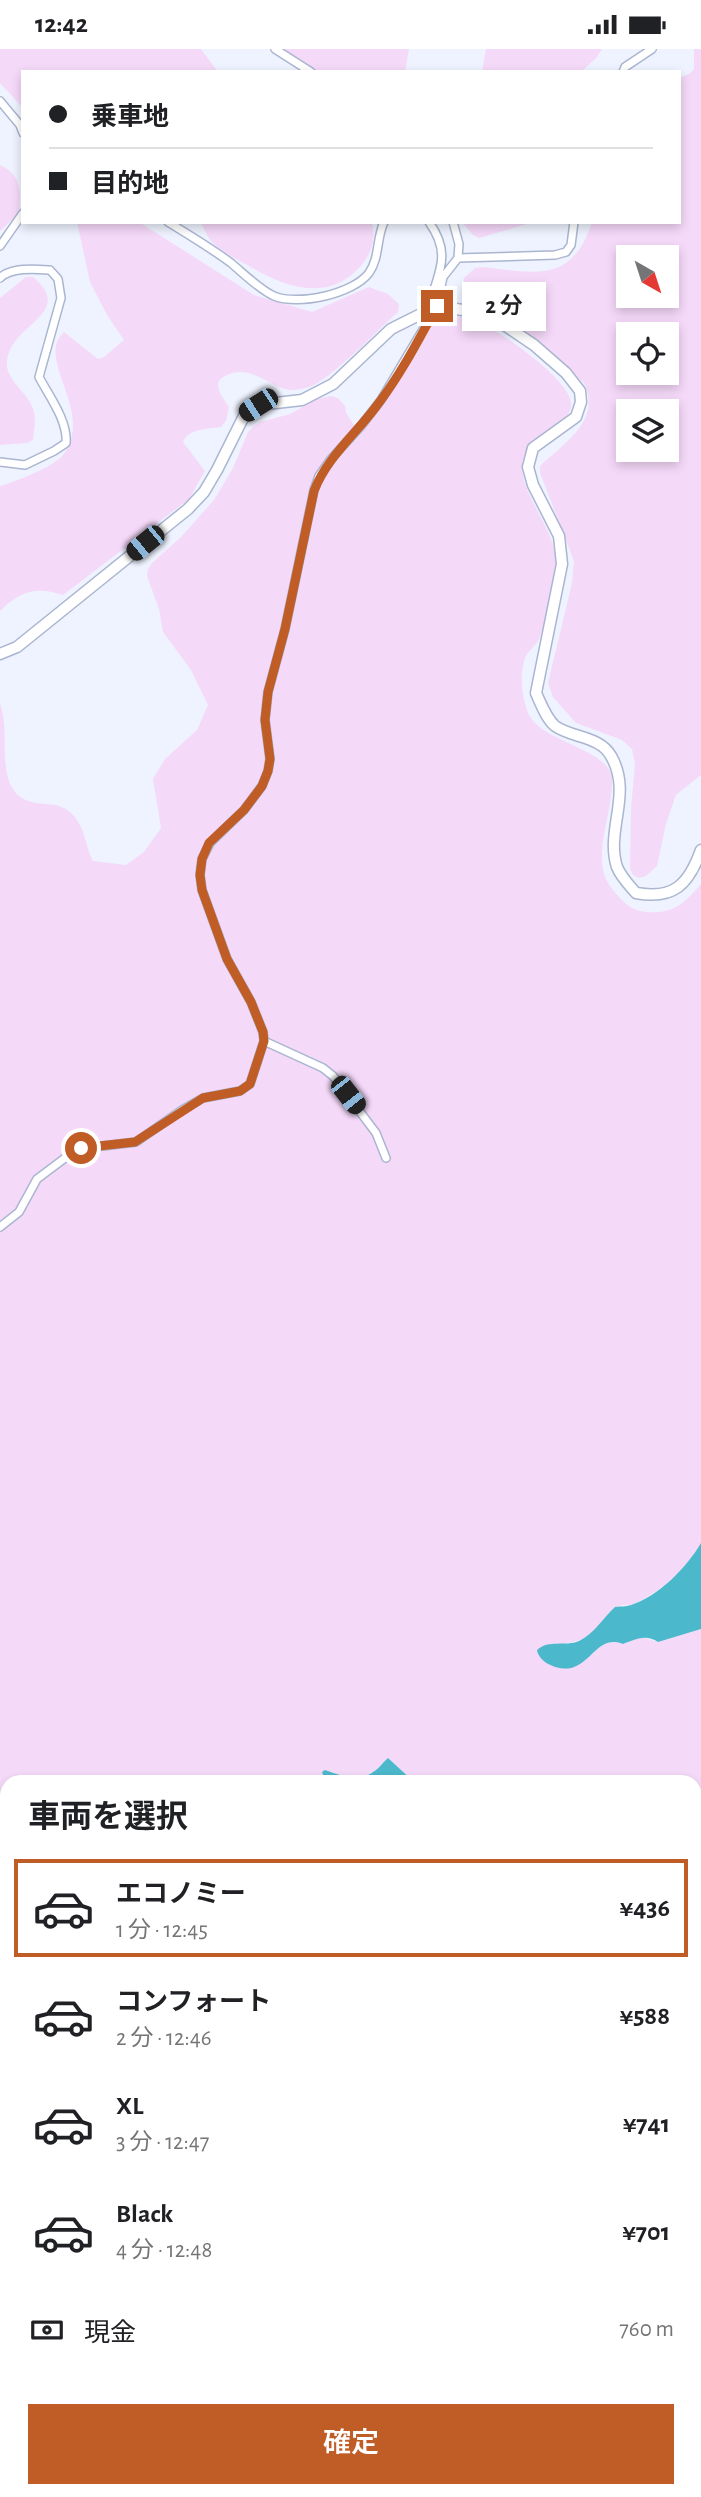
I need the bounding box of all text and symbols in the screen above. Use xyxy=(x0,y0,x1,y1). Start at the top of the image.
text: 12:42 xyxy=(35,11,88,37)
text: 乗車地 xyxy=(91,104,169,130)
text: 目的地 xyxy=(91,171,169,197)
north arrow xyxy=(616,245,679,308)
map controls xyxy=(616,245,679,462)
callout: 2 分 xyxy=(462,281,546,331)
route end xyxy=(421,290,453,322)
text: 2 分 xyxy=(485,295,523,318)
button: locate xyxy=(616,322,679,385)
car xyxy=(235,385,282,425)
button: layers xyxy=(616,399,679,462)
car xyxy=(123,522,168,564)
car xyxy=(327,1072,370,1118)
route start xyxy=(65,1132,97,1164)
text: 車両を選択 xyxy=(28,1801,188,1833)
icon: car xyxy=(32,1877,95,1940)
text: エコノミー xyxy=(116,1881,246,1907)
text: ¥436 xyxy=(619,1895,670,1921)
text: 1 分 · 12:45 xyxy=(116,1919,208,1942)
icon: car xyxy=(32,1985,95,2048)
text: コンフォート xyxy=(116,1989,271,2015)
text: ¥588 xyxy=(619,2003,670,2029)
text: 2 分 · 12:46 xyxy=(116,2027,212,2050)
icon: car xyxy=(32,2093,95,2156)
text: XL xyxy=(116,2093,143,2119)
text: ¥741 xyxy=(623,2111,670,2137)
text: 3 分 · 12:47 xyxy=(116,2131,209,2154)
icon: car xyxy=(32,2201,95,2264)
text: Black xyxy=(116,2201,173,2227)
text: ¥701 xyxy=(622,2219,670,2245)
text: 4 分 · 12:48 xyxy=(116,2239,212,2262)
icon: cash xyxy=(28,2311,66,2349)
text: 760 m xyxy=(619,2318,674,2341)
text: 現金 xyxy=(84,2320,136,2346)
button: 確定 xyxy=(28,2404,674,2484)

